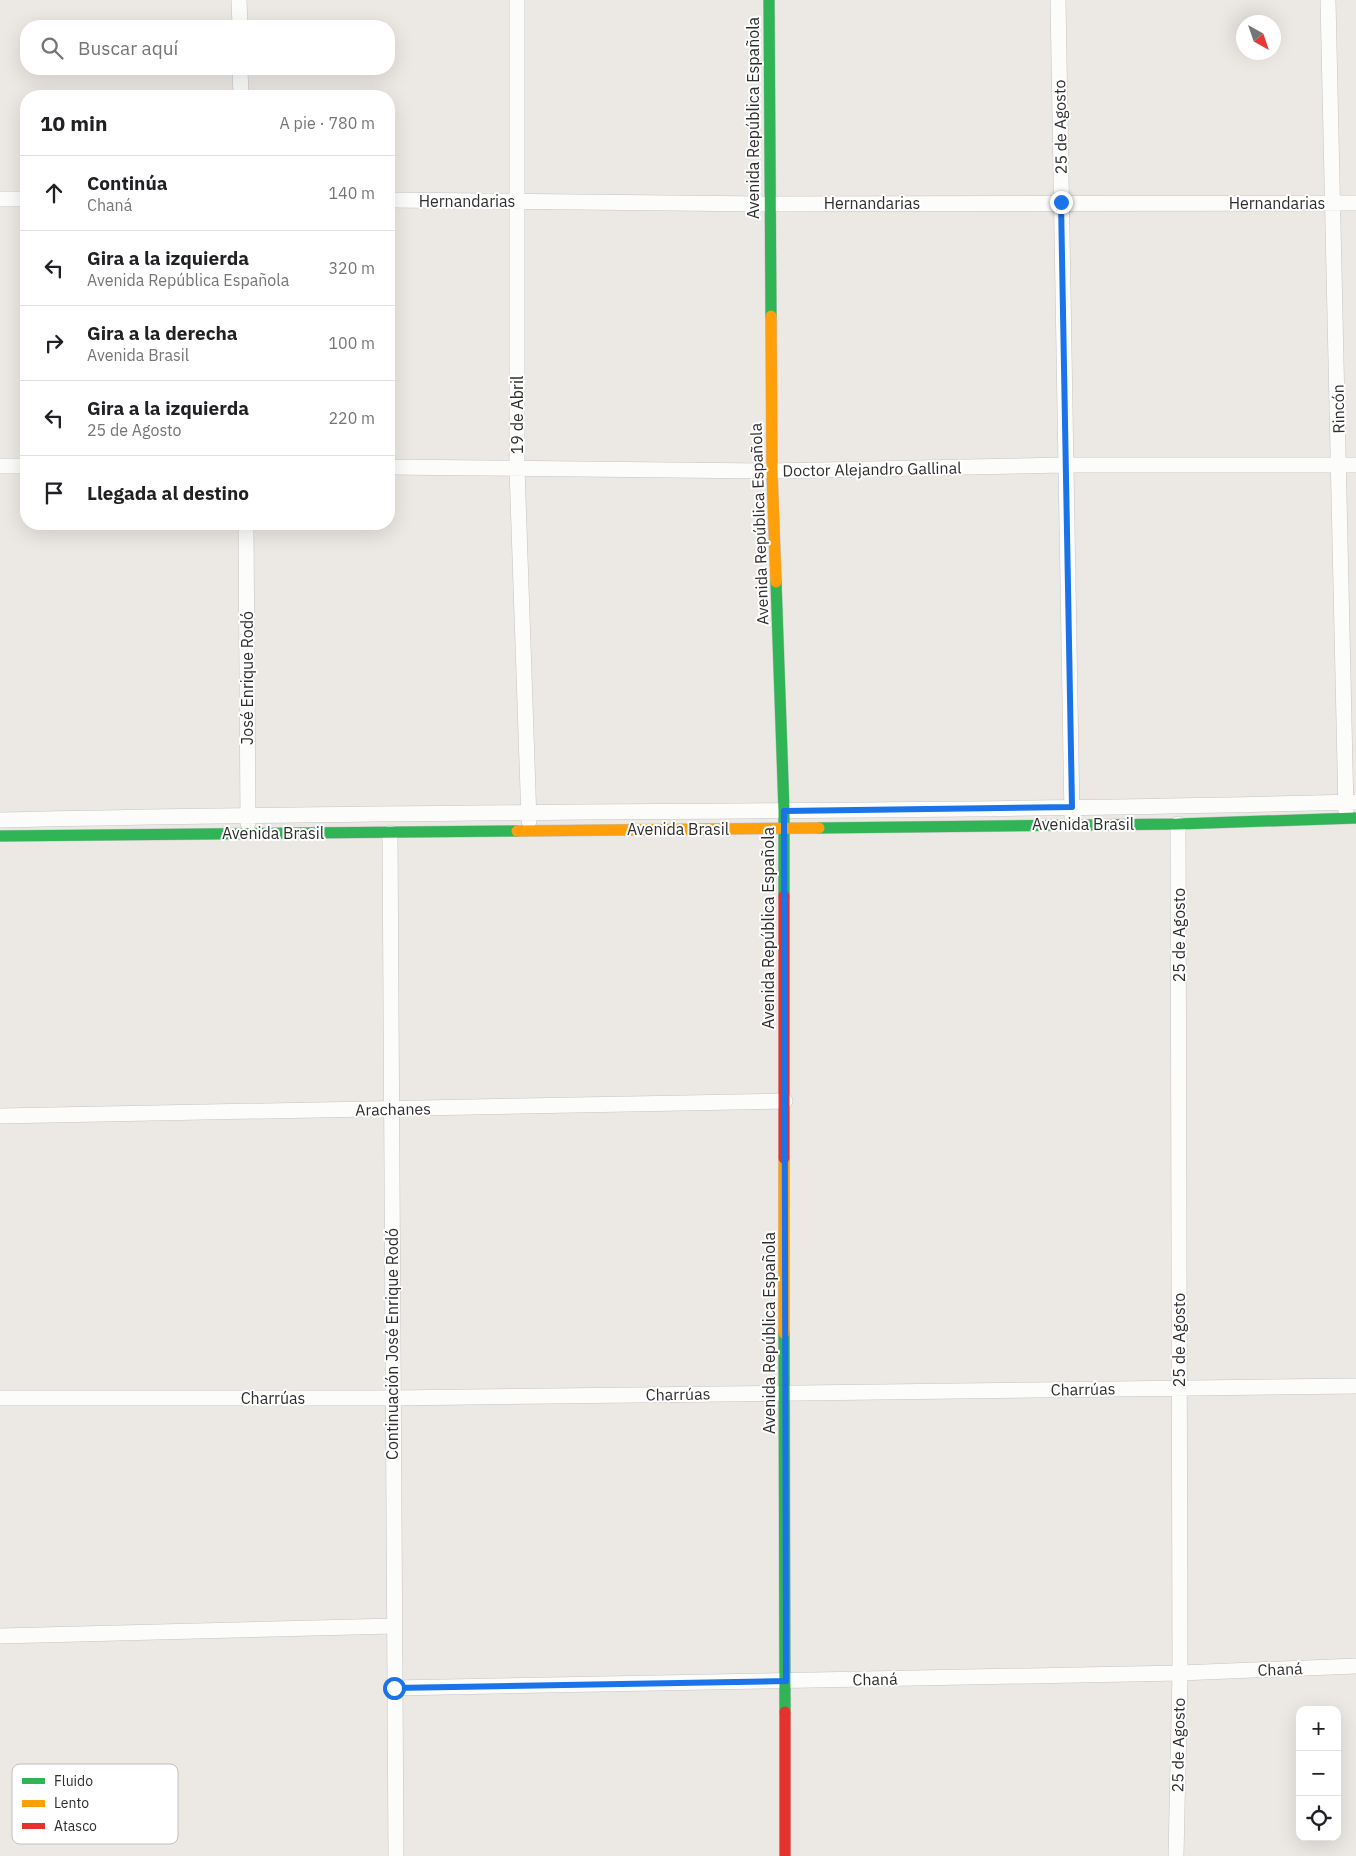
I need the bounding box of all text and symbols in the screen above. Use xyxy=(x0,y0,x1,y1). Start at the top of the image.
north arrow xyxy=(1236,15,1281,60)
street label: Avenida República Española xyxy=(743,16,763,219)
search box xyxy=(20,20,395,75)
icon: search xyxy=(38,34,66,62)
text: Buscar aquí xyxy=(78,36,178,60)
street label: 25 de Agosto xyxy=(1049,80,1071,174)
text: 10 min xyxy=(40,109,107,137)
text: A pie · 780 m xyxy=(280,113,375,133)
text: Continúa xyxy=(87,171,168,195)
icon: ahead xyxy=(40,179,68,207)
text: 140 m xyxy=(328,183,375,203)
street label: Hernandarias xyxy=(419,191,515,211)
route end xyxy=(1050,191,1073,214)
street label: Hernandarias xyxy=(824,193,920,213)
street label: Hernandarias xyxy=(1229,193,1325,213)
text: Chaná xyxy=(87,195,132,215)
text: Gira a la izquierda xyxy=(87,246,249,270)
icon: left xyxy=(40,254,68,282)
text: 320 m xyxy=(328,258,375,278)
text: Avenida República Española xyxy=(87,270,289,290)
text: Gira a la derecha xyxy=(87,321,238,345)
icon: right xyxy=(40,329,68,357)
text: 100 m xyxy=(328,333,375,353)
text: Avenida Brasil xyxy=(87,345,189,365)
street label: 19 de Abril xyxy=(507,376,527,454)
street label: Rincón xyxy=(1328,384,1348,434)
text: Gira a la izquierda xyxy=(87,396,249,420)
icon: left xyxy=(40,404,68,432)
text: 220 m xyxy=(328,408,375,428)
text: 25 de Agosto xyxy=(87,420,182,440)
street label: Avenida República Española xyxy=(745,422,773,625)
street label: Doctor Alejandro Gallinal xyxy=(782,457,962,481)
icon: arrive xyxy=(40,479,68,507)
text: Llegada al destino xyxy=(87,481,249,505)
street label: José Enrique Rodó xyxy=(237,611,257,745)
street label: Avenida Brasil xyxy=(1032,814,1134,834)
street label: Avenida Brasil xyxy=(627,819,729,839)
street label: Avenida Brasil xyxy=(222,823,324,843)
street label: Avenida República Española xyxy=(758,826,778,1029)
street label: 25 de Agosto xyxy=(1169,888,1189,982)
street label: Arachanes xyxy=(355,1098,431,1120)
street label: Continuación José Enrique Rodó xyxy=(382,1228,402,1460)
street label: Avenida República Española xyxy=(759,1231,779,1434)
street label: 25 de Agosto xyxy=(1169,1293,1189,1387)
street label: Charrúas xyxy=(1050,1378,1116,1400)
street label: Charrúas xyxy=(645,1383,711,1405)
street label: Charrúas xyxy=(241,1388,305,1408)
street label: Chaná xyxy=(1257,1658,1303,1680)
street label: Chaná xyxy=(852,1669,898,1689)
route start xyxy=(383,1677,406,1700)
street label: 25 de Agosto xyxy=(1167,1698,1189,1792)
map controls xyxy=(1296,1706,1341,1841)
button: + xyxy=(1296,1706,1341,1751)
button: − xyxy=(1296,1751,1341,1796)
legend xyxy=(12,1764,178,1844)
text: Fluido xyxy=(54,1772,93,1790)
text: Lento xyxy=(54,1794,89,1812)
button: locate xyxy=(1296,1796,1341,1841)
text: Atasco xyxy=(54,1817,97,1835)

